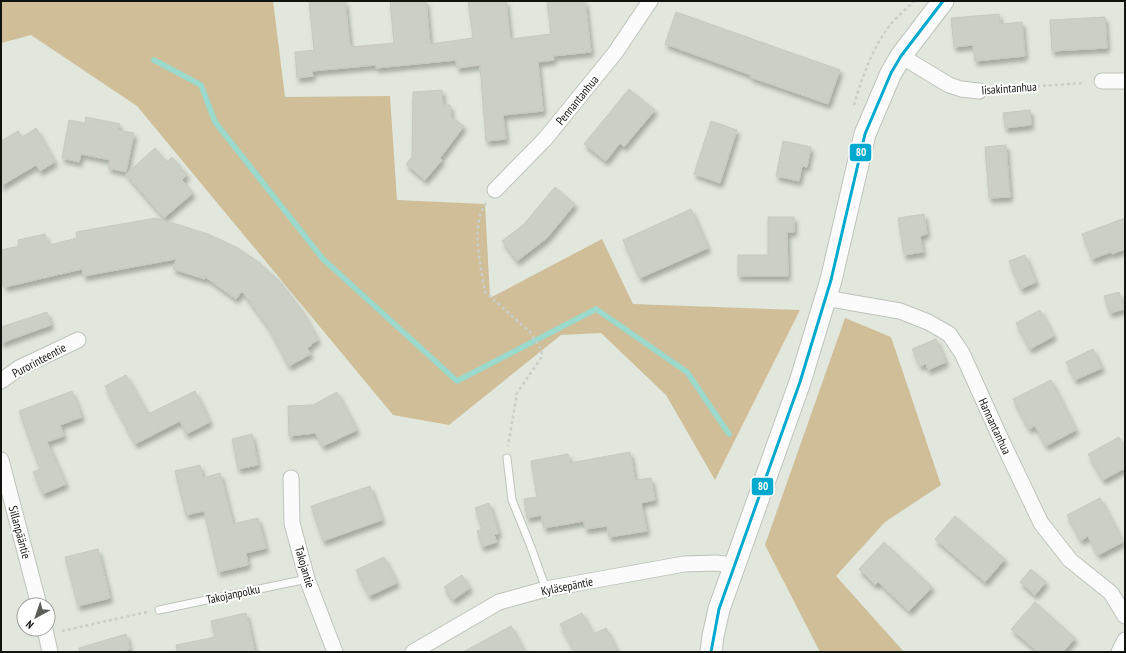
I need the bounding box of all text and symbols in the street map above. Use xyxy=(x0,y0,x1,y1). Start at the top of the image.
street label: Pennantanhua xyxy=(553,72,602,128)
street label: Iisakintanhua xyxy=(981,79,1037,97)
line badge: 80 xyxy=(849,143,872,162)
text: 80 xyxy=(856,145,866,159)
street label: Purorinteentie xyxy=(9,339,69,380)
street label: Hannantanhua xyxy=(975,395,1015,457)
line badge: 80 xyxy=(751,477,774,496)
text: 80 xyxy=(758,479,768,493)
street label: Sillanpääntie xyxy=(6,504,34,560)
street label: Takojantie xyxy=(292,545,318,589)
street label: Kyläsepäntie xyxy=(540,574,594,598)
street label: Takojanpolku xyxy=(205,581,261,607)
north arrow xyxy=(16,597,56,637)
text: N xyxy=(23,617,36,632)

